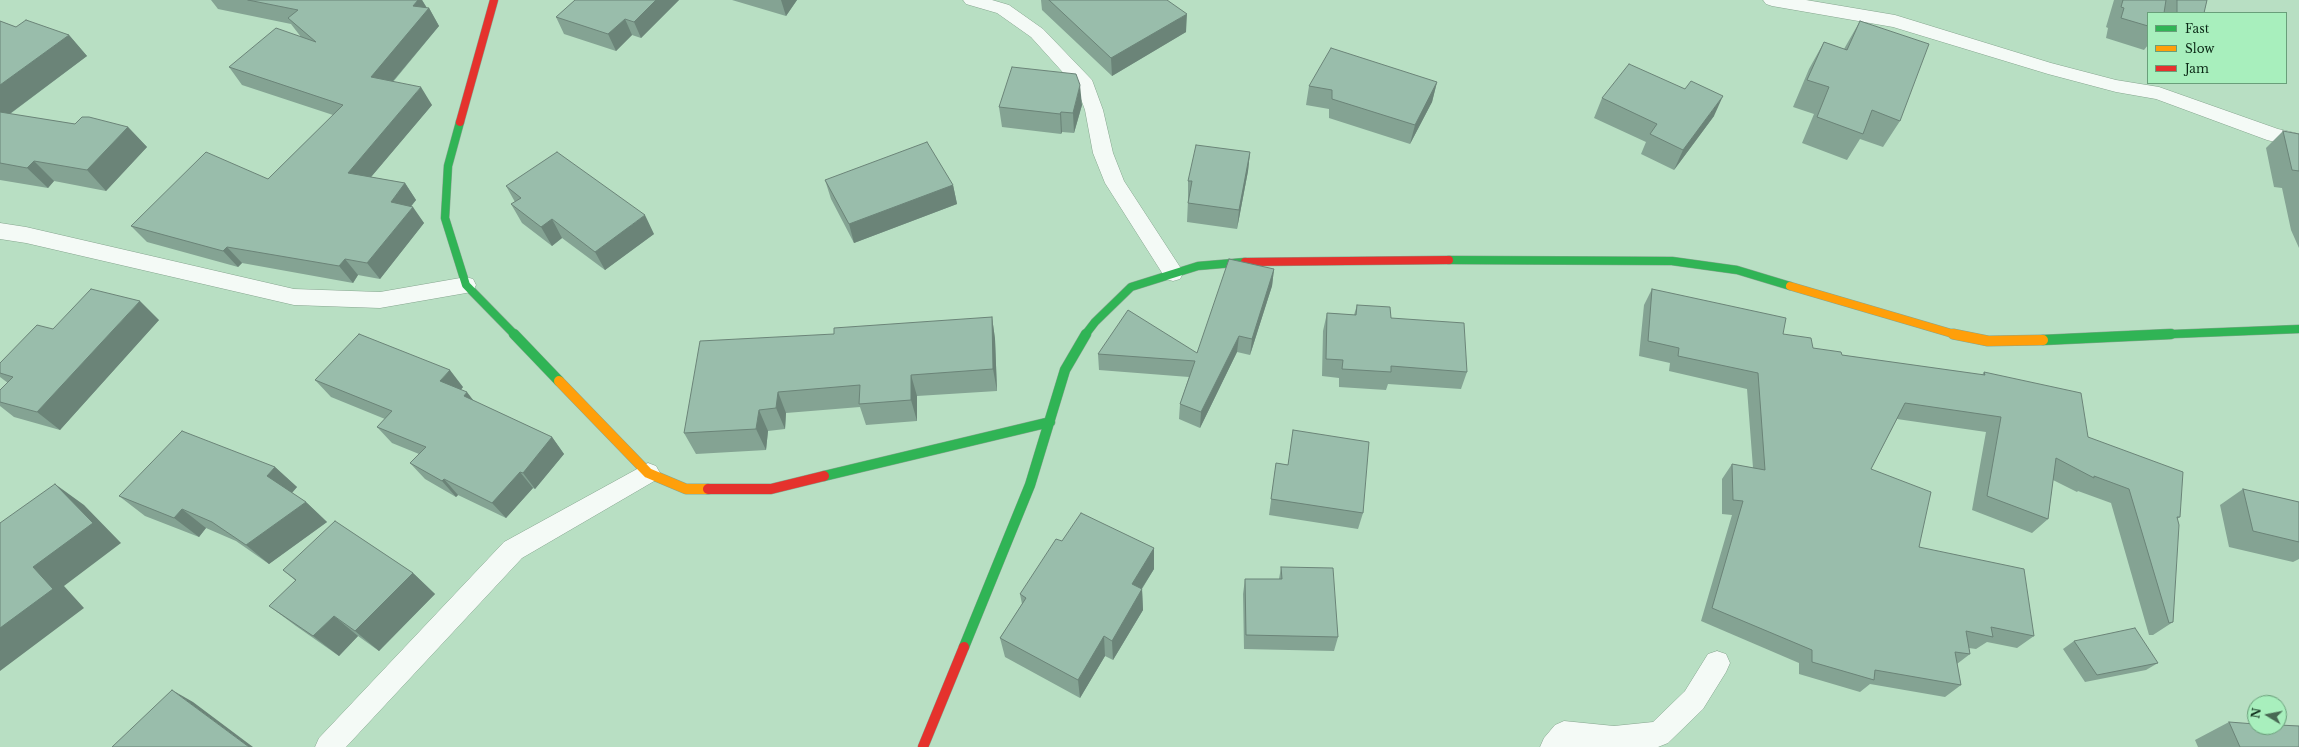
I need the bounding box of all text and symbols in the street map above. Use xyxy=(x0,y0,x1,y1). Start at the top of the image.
legend xyxy=(2147,12,2287,84)
text: Fast xyxy=(2185,21,2209,36)
text: Slow xyxy=(2185,41,2214,56)
text: Jam xyxy=(2185,61,2209,76)
north arrow xyxy=(2247,695,2287,735)
text: N xyxy=(2248,707,2264,719)

